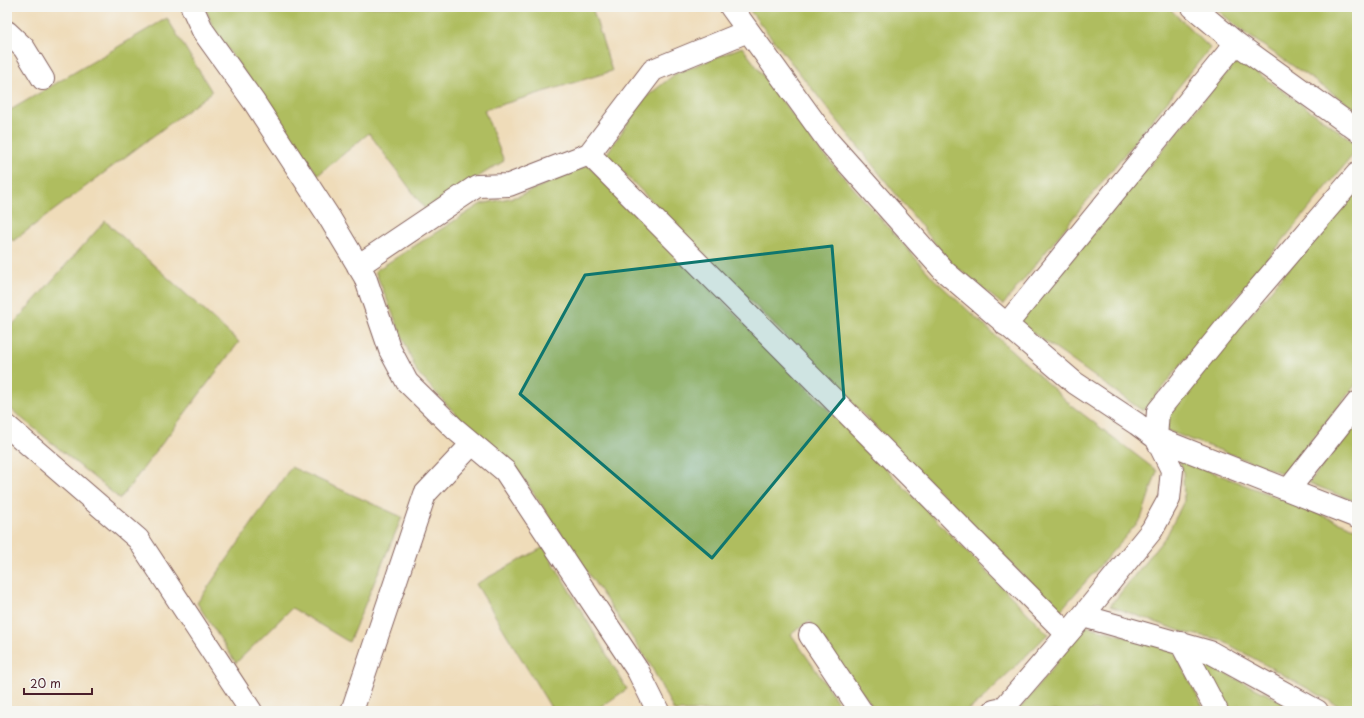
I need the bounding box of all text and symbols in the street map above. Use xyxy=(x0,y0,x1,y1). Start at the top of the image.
scale bar xyxy=(24,670,92,696)
text: 20 m xyxy=(30,674,61,692)

